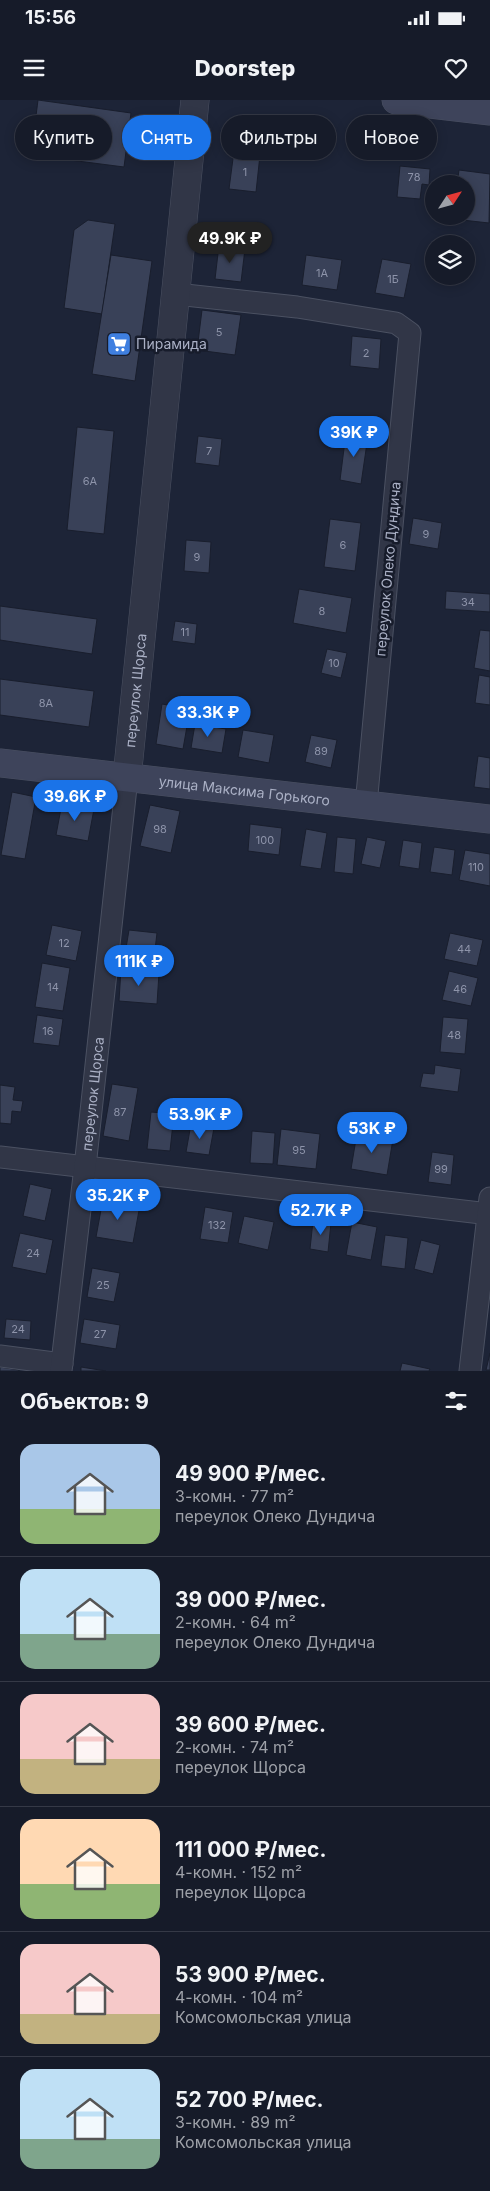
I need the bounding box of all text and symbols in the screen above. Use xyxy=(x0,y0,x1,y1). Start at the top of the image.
text: 15:56 xyxy=(25,6,76,29)
icon: menu xyxy=(20,54,48,82)
icon: heart xyxy=(442,54,470,82)
text: Doorstep xyxy=(195,55,295,81)
chip: Купить xyxy=(15,115,112,160)
chip: Снять xyxy=(122,115,211,160)
chip: Фильтры xyxy=(221,115,336,160)
chip: Новое xyxy=(346,115,437,160)
house number: 1 xyxy=(243,165,247,179)
house number: 78 xyxy=(408,170,421,184)
north arrow xyxy=(425,175,475,225)
map controls xyxy=(425,175,475,285)
pin: 49.9K ₽ xyxy=(184,221,276,264)
text: 49.9K ₽ xyxy=(198,228,262,248)
button: layers xyxy=(425,235,475,285)
house number: 1А xyxy=(316,266,328,280)
house number: 1Б xyxy=(387,272,399,286)
house number: 5 xyxy=(216,325,223,339)
supermarket icon: Пирамида xyxy=(106,331,132,357)
place label: Пирамида xyxy=(136,335,207,352)
house number: 2 xyxy=(363,346,369,360)
pin: 39K ₽ xyxy=(319,416,389,458)
text: 39K ₽ xyxy=(330,422,378,442)
house number: 7 xyxy=(206,444,212,458)
house number: 6А xyxy=(83,474,98,488)
street label: переулок Олеко Дундича xyxy=(371,481,404,657)
house number: 9 xyxy=(423,527,430,541)
house number: 6 xyxy=(340,538,347,552)
house number: 9 xyxy=(194,550,201,564)
house number: 34 xyxy=(461,595,475,609)
house number: 8 xyxy=(319,604,326,618)
house number: 11 xyxy=(181,625,189,639)
street label: переулок Щорса xyxy=(121,632,149,748)
house number: 10 xyxy=(328,656,340,670)
house number: 8А xyxy=(39,696,54,710)
pin: 33.3K ₽ xyxy=(162,696,254,738)
text: 33.3K ₽ xyxy=(177,702,239,722)
house number: 89 xyxy=(314,744,328,758)
street label: улица Максима Горького xyxy=(158,772,331,809)
pin: 39.6K ₽ xyxy=(29,780,121,822)
text: 39.6K ₽ xyxy=(44,786,106,806)
house number: 98 xyxy=(153,822,167,836)
house number: 100 xyxy=(256,833,274,847)
house number: 110 xyxy=(468,860,484,874)
house number: 12 xyxy=(58,936,70,950)
house number: 44 xyxy=(457,942,471,956)
pin: 111K ₽ xyxy=(98,944,180,987)
text: 111K ₽ xyxy=(115,951,163,971)
house number: 14 xyxy=(47,980,59,994)
house number: 46 xyxy=(453,982,467,996)
house number: 16 xyxy=(42,1024,54,1038)
house number: 48 xyxy=(447,1028,461,1042)
street label: переулок Щорса xyxy=(78,1036,107,1152)
pin: 53.9K ₽ xyxy=(154,1098,246,1140)
text: 53.9K ₽ xyxy=(169,1104,231,1124)
house number: 87 xyxy=(113,1105,127,1119)
pin: 53K ₽ xyxy=(337,1112,407,1154)
text: 53K ₽ xyxy=(348,1118,396,1138)
house number: 95 xyxy=(292,1143,306,1157)
house number: 99 xyxy=(434,1162,448,1176)
pin: 35.2K ₽ xyxy=(72,1178,164,1221)
text: 35.2K ₽ xyxy=(87,1185,149,1205)
pin: 52.7K ₽ xyxy=(275,1194,367,1236)
text: 52.7K ₽ xyxy=(290,1200,352,1220)
house number: 132 xyxy=(208,1218,226,1232)
house number: 24 xyxy=(26,1246,40,1260)
house number: 25 xyxy=(96,1278,110,1292)
house number: 24 xyxy=(11,1322,25,1336)
house number: 27 xyxy=(94,1327,106,1341)
icon: filters xyxy=(442,1387,470,1415)
text: Объектов: 9 xyxy=(20,1389,149,1414)
text: 49 900 ₽/мес. xyxy=(175,1461,327,1486)
icon: home xyxy=(60,1464,120,1524)
text: 3-комн. · 77 m² xyxy=(175,1486,294,1506)
text: переулок Олеко Дундича xyxy=(175,1506,375,1526)
text: 39 000 ₽/мес. xyxy=(175,1587,326,1612)
icon: home xyxy=(60,1589,120,1649)
text: 2-комн. · 64 m² xyxy=(175,1612,296,1632)
text: переулок Олеко Дундича xyxy=(175,1632,375,1652)
text: 39 600 ₽/мес. xyxy=(175,1712,326,1737)
icon: home xyxy=(60,1714,120,1774)
text: 2-комн. · 74 m² xyxy=(175,1737,294,1757)
text: переулок Щорса xyxy=(175,1757,306,1777)
text: 111 000 ₽/мес. xyxy=(175,1837,326,1862)
icon: home xyxy=(60,1839,120,1899)
text: 4-комн. · 152 m² xyxy=(175,1862,302,1882)
text: переулок Щорса xyxy=(175,1882,306,1902)
text: 53 900 ₽/мес. xyxy=(175,1962,326,1987)
icon: home xyxy=(60,1964,120,2024)
text: 4-комн. · 104 m² xyxy=(175,1987,303,2007)
text: Комсомольская улица xyxy=(175,2007,351,2027)
text: 52 700 ₽/мес. xyxy=(175,2087,324,2112)
icon: home xyxy=(60,2089,120,2149)
text: 3-комн. · 89 m² xyxy=(175,2112,296,2132)
text: Комсомольская улица xyxy=(175,2132,351,2152)

